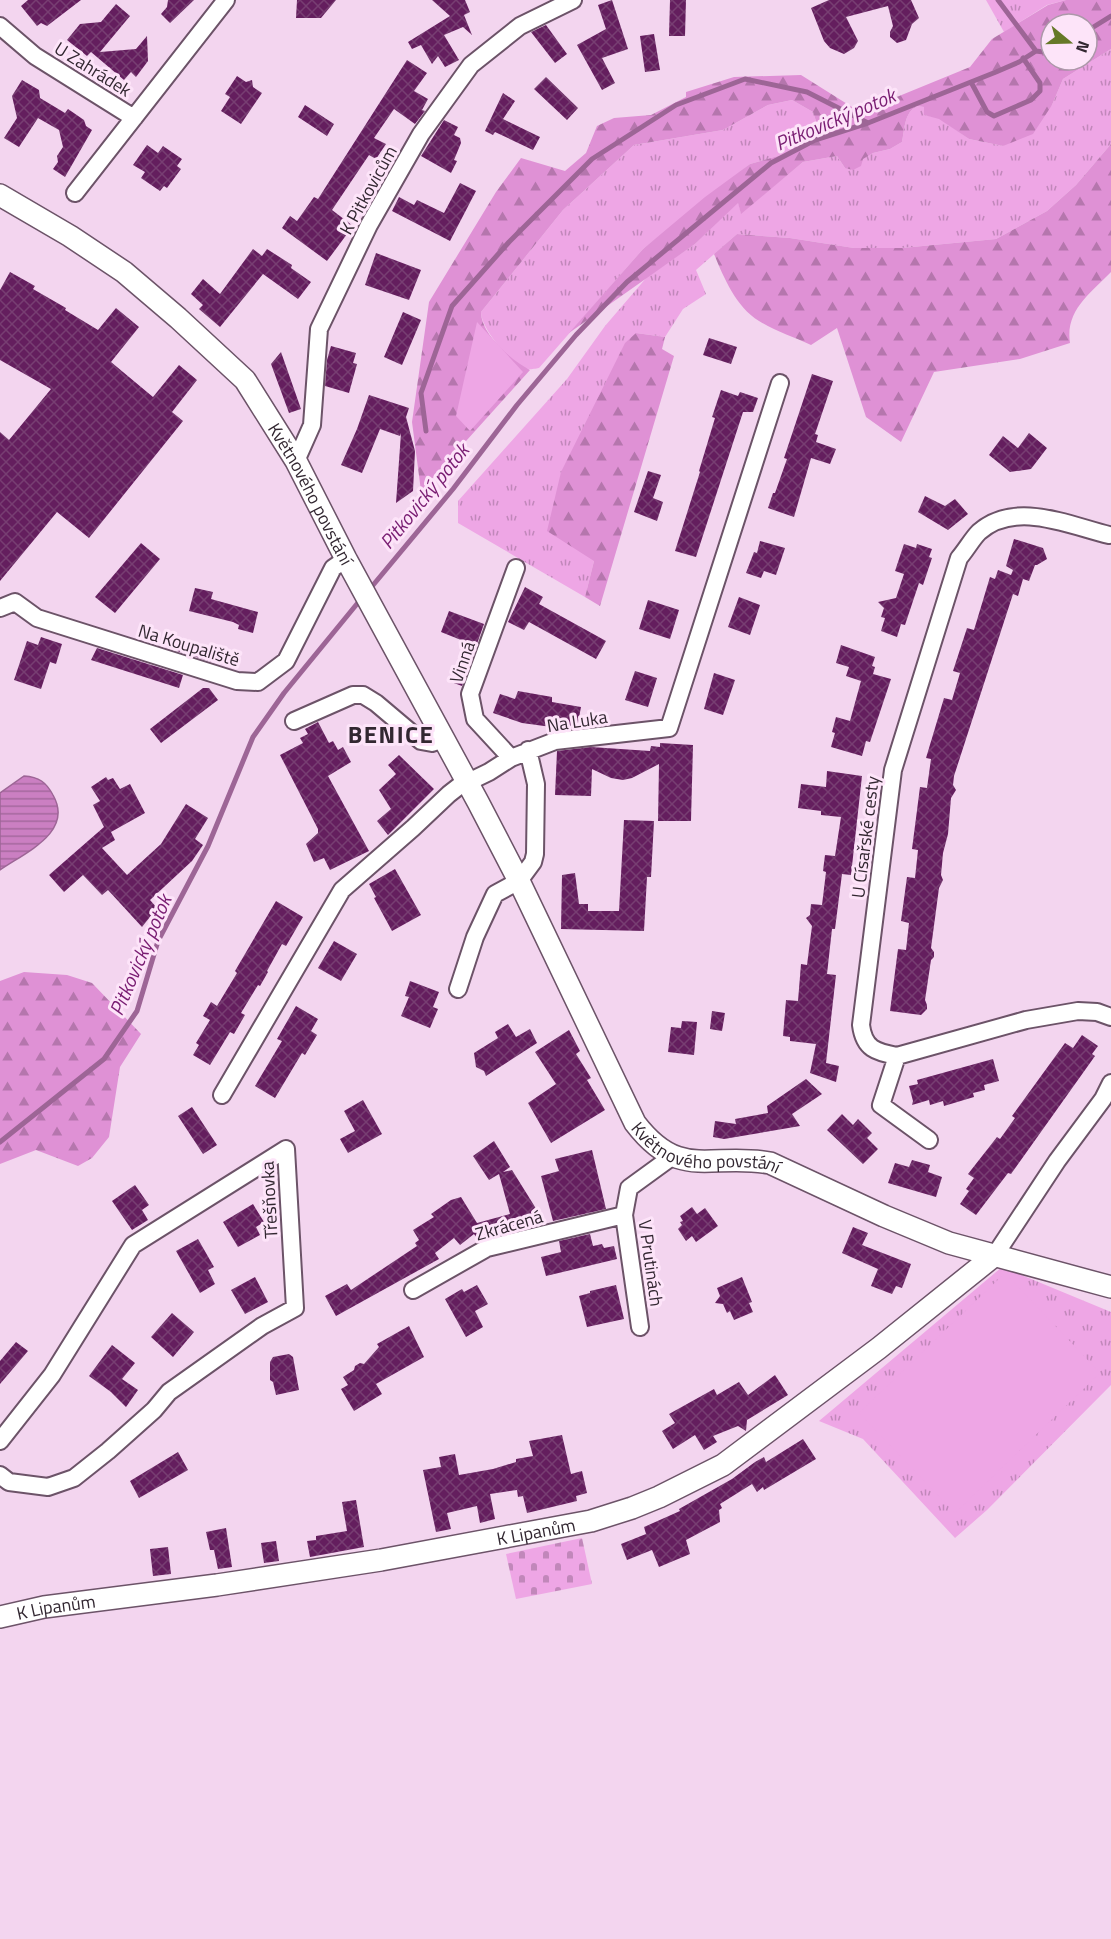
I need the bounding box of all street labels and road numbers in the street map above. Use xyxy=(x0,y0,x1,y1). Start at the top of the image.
street label: U Zahrádek xyxy=(49,35,137,104)
street label: K Pitkovicům xyxy=(332,141,404,239)
street label: Květnového povstání xyxy=(262,417,361,572)
street label: Na Koupaliště xyxy=(135,617,243,673)
street label: Vinná xyxy=(442,637,482,687)
street label: Na Luka xyxy=(545,703,609,739)
street label: U Císařské cesty xyxy=(844,774,886,900)
street label: Květnového povstání xyxy=(625,1115,787,1181)
street label: Třešňovka xyxy=(253,1161,285,1239)
street label: Zkrácená xyxy=(472,1203,546,1247)
street label: V Prutinách xyxy=(632,1218,670,1308)
street label: K Lipanům xyxy=(494,1511,578,1552)
street label: K Lipanům xyxy=(14,1587,97,1626)

